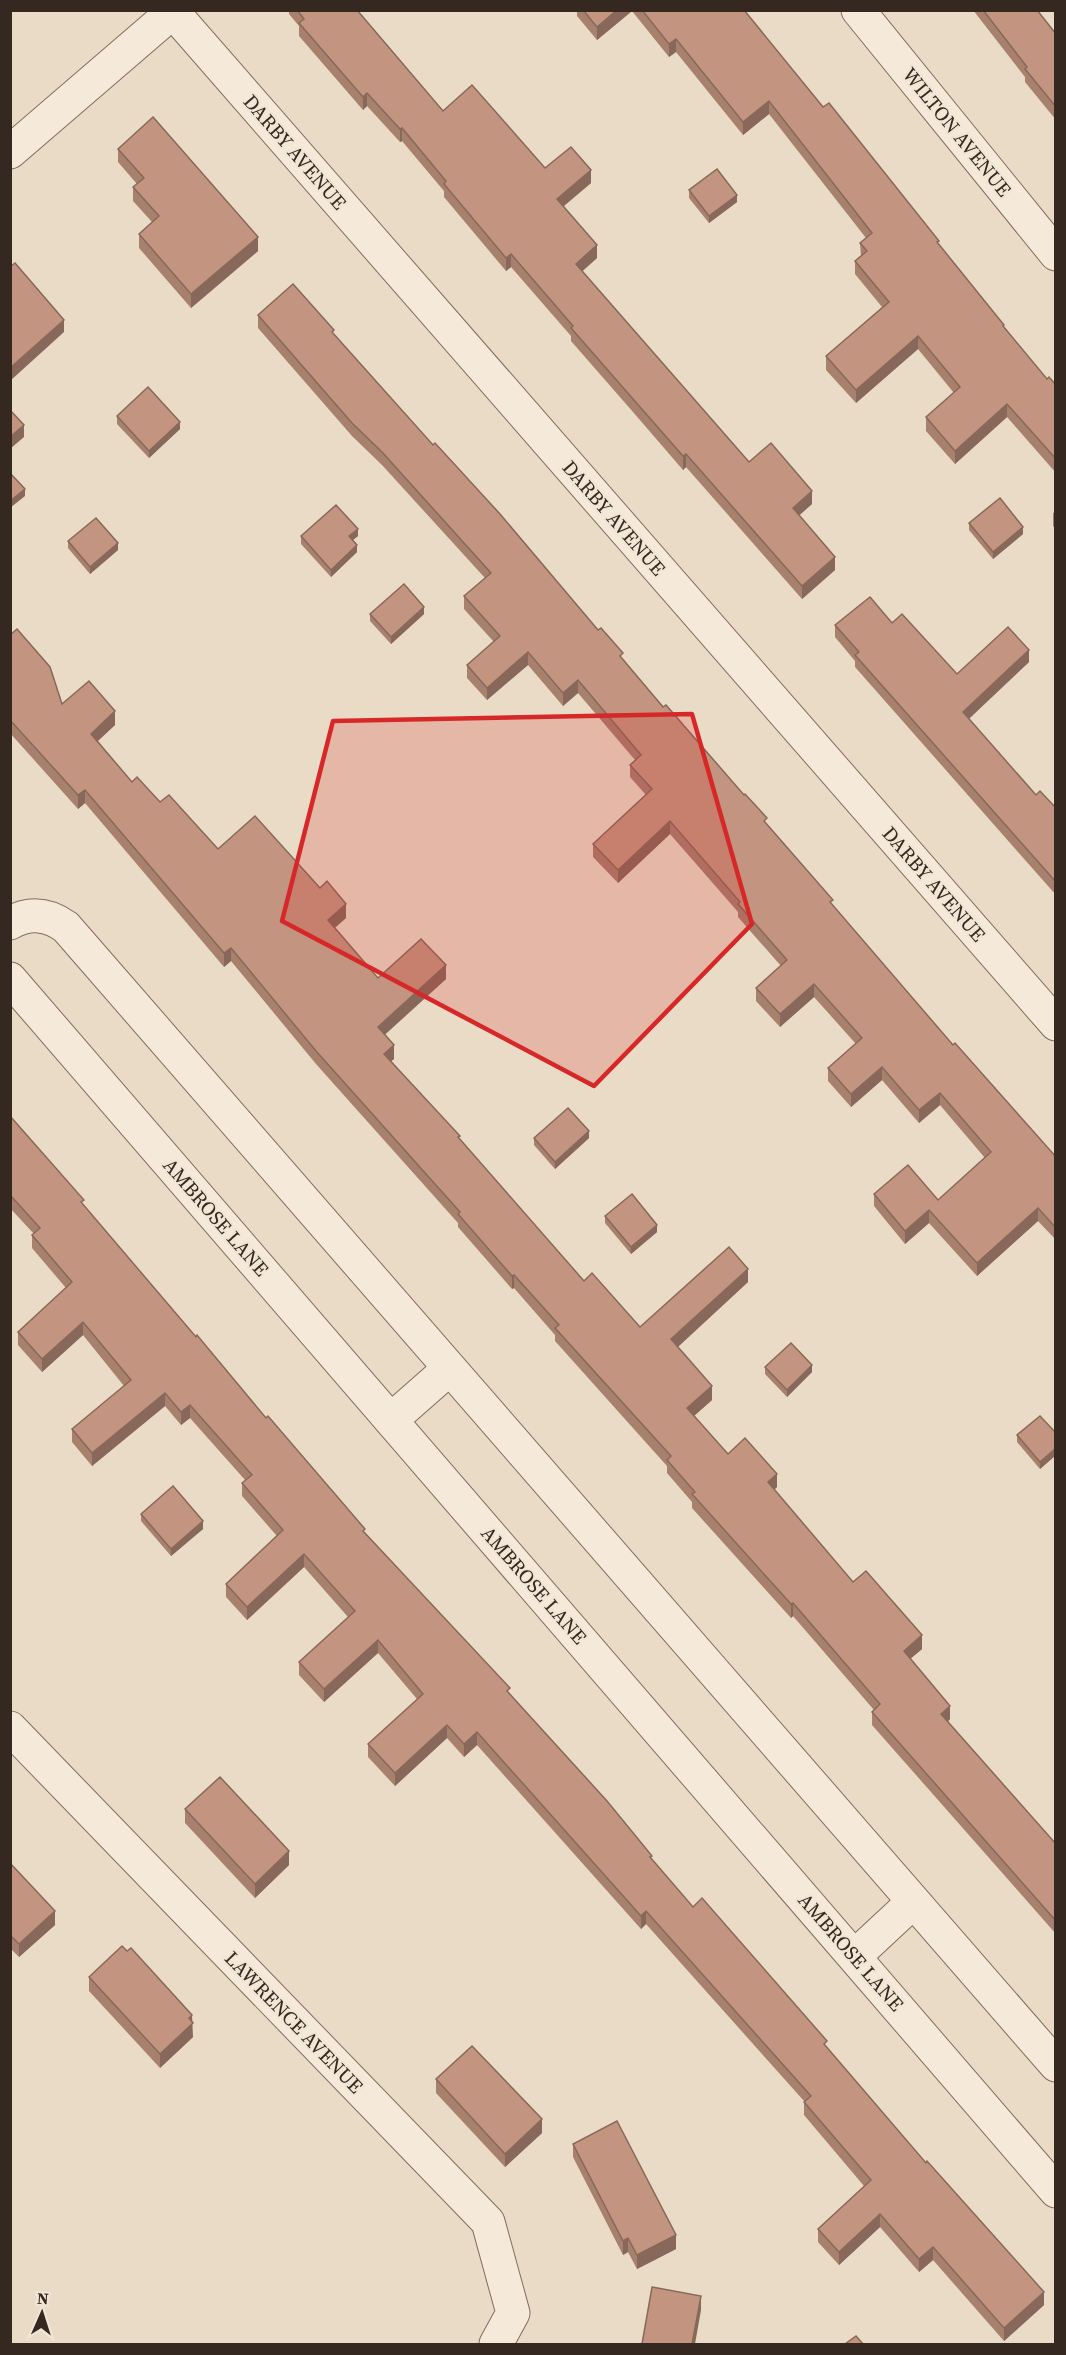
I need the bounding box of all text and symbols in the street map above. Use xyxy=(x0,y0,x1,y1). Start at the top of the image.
street label: WILTON AVENUE xyxy=(896,61,1018,203)
street label: DARBY AVENUE xyxy=(237,88,353,216)
street label: DARBY AVENUE xyxy=(556,454,672,582)
street label: DARBY AVENUE xyxy=(876,820,992,948)
street label: AMBROSE LANE xyxy=(157,1152,275,1282)
street label: AMBROSE LANE xyxy=(475,1520,593,1650)
street label: AMBROSE LANE xyxy=(792,1887,910,2017)
street label: LAWRENCE AVENUE xyxy=(219,1945,369,2099)
north arrow xyxy=(12,2283,72,2343)
text: N xyxy=(36,2287,50,2309)

